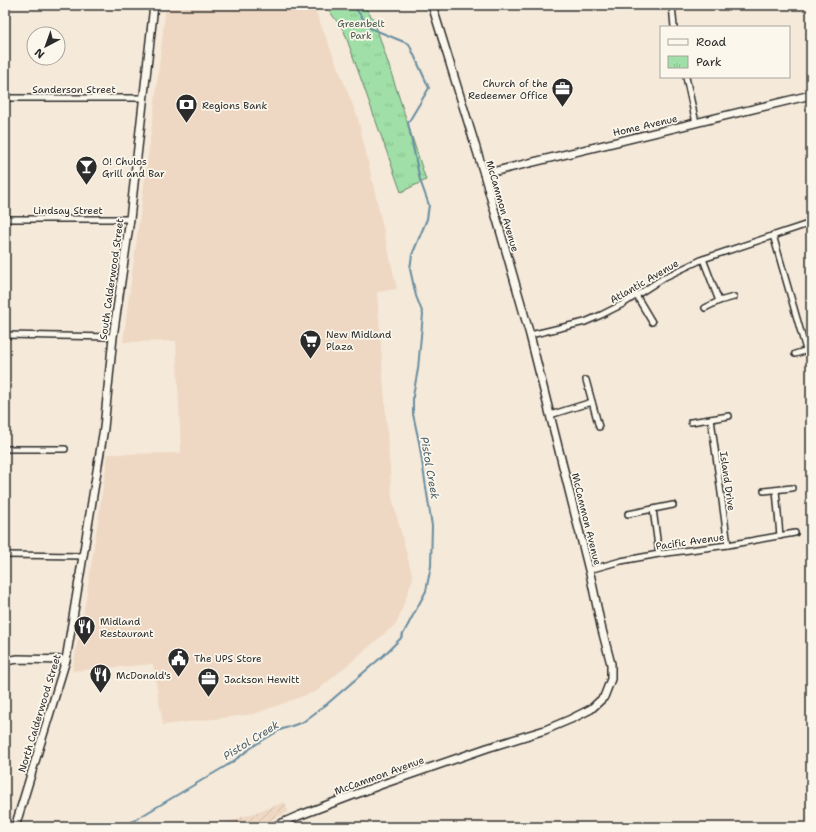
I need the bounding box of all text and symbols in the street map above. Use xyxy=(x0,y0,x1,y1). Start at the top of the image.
park label: Greenbelt Park xyxy=(337,17,385,42)
north arrow xyxy=(26,26,66,66)
legend xyxy=(660,26,790,78)
text: Road xyxy=(696,34,727,50)
text: N xyxy=(31,44,48,62)
text: Park xyxy=(696,54,722,70)
office icon: Church of the Redeemer Office xyxy=(550,76,576,109)
place label: Church of the Redeemer Office xyxy=(468,77,548,102)
street label: Sanderson Street xyxy=(32,83,116,96)
bank icon: Regions Bank xyxy=(173,92,199,125)
place label: Regions Bank xyxy=(202,99,267,112)
street label: Home Avenue xyxy=(611,112,679,139)
bar icon: O! Chulos Grill and Bar xyxy=(74,154,100,187)
place label: O! Chulos Grill and Bar xyxy=(102,155,165,180)
street label: McCammon Avenue xyxy=(483,159,522,254)
street label: Lindsay Street xyxy=(33,204,103,217)
street label: South Calderwood Street xyxy=(97,218,126,341)
street label: Atlantic Avenue xyxy=(608,256,681,306)
supermarket icon: New Midland Plaza xyxy=(297,327,323,360)
place label: New Midland Plaza xyxy=(326,328,392,353)
water label: Pistol Creek xyxy=(417,436,443,501)
street label: Island Drive xyxy=(717,451,738,512)
street label: McCammon Avenue xyxy=(569,472,604,567)
street label: Pacific Avenue xyxy=(655,530,726,553)
restaurant icon: Midland Restaurant xyxy=(72,614,98,647)
place label: Midland Restaurant xyxy=(100,615,154,640)
public building icon: The UPS Store xyxy=(165,645,191,678)
street label: North Calderwood Street xyxy=(15,652,64,774)
place label: The UPS Store xyxy=(194,652,262,665)
restaurant icon: McDonald's xyxy=(87,662,113,695)
office icon: Jackson Hewitt xyxy=(195,666,221,699)
place label: McDonald's xyxy=(116,669,171,682)
place label: Jackson Hewitt xyxy=(224,673,300,686)
water label: Pistol Creek xyxy=(220,717,283,764)
street label: McCammon Avenue xyxy=(333,753,426,798)

